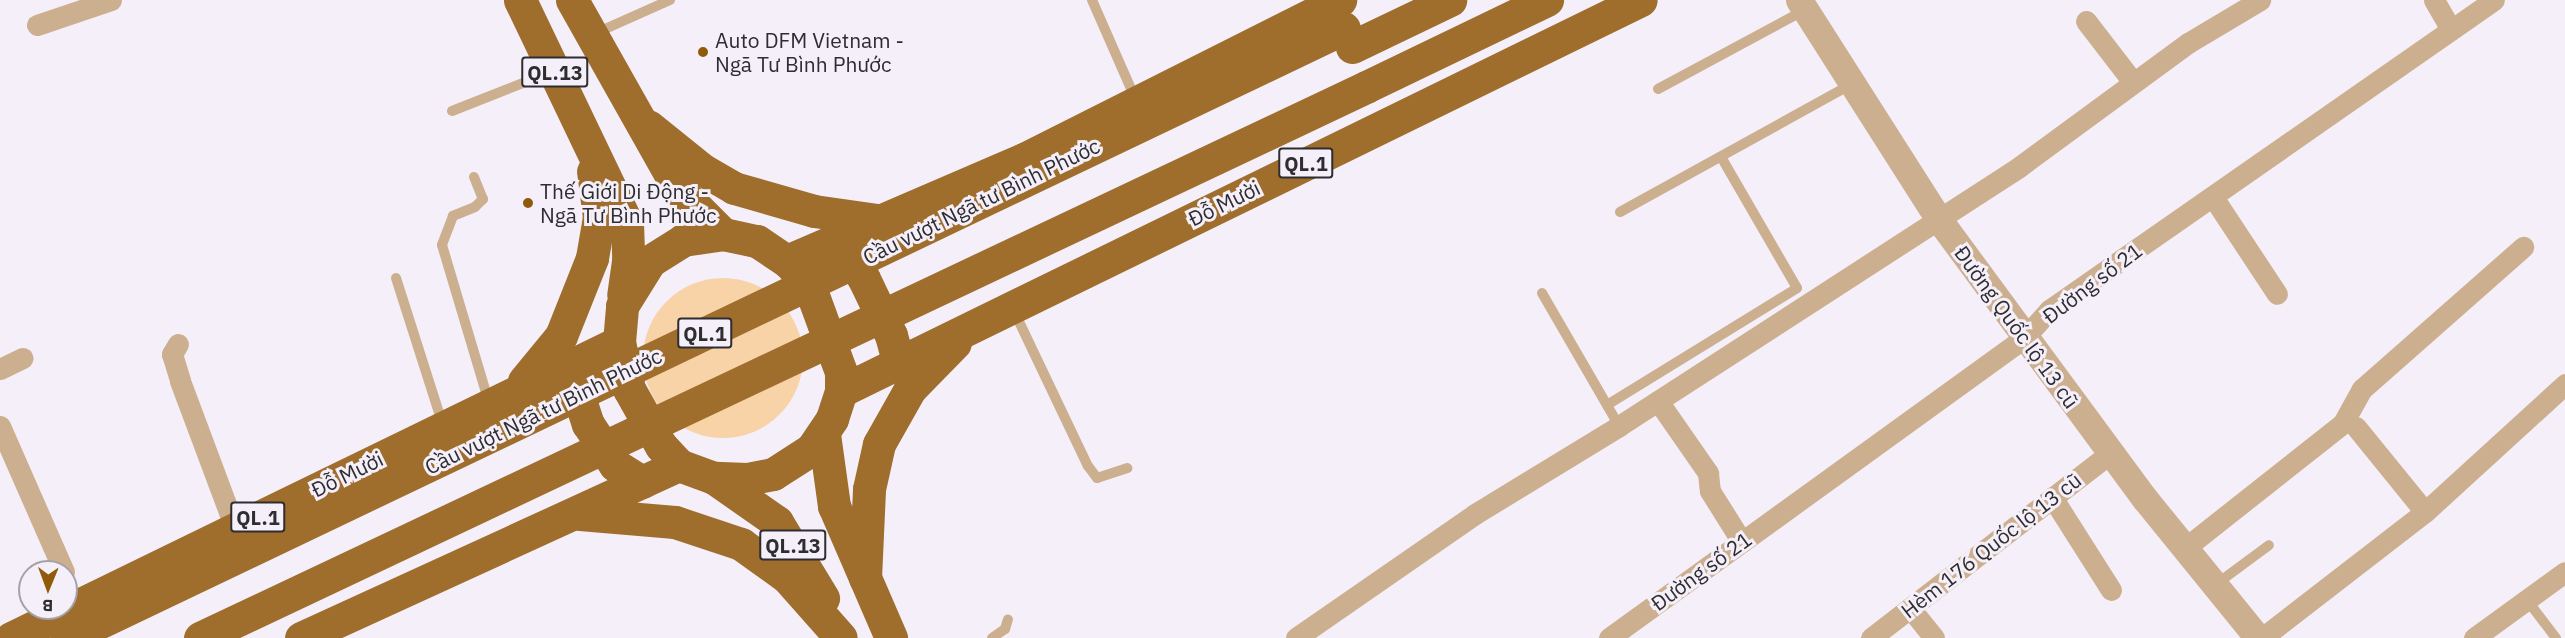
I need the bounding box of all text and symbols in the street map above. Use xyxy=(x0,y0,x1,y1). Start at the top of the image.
place label: Auto DFM Vietnam - Ngã Tư Bình Phước xyxy=(715,27,904,77)
marker: Auto DFM Vietnam - Ngã Tư Bình Phước xyxy=(696,45,710,59)
road number: QL.13 xyxy=(520,55,590,89)
street label: Cầu vượt Ngã tư Bình Phước xyxy=(858,133,1104,269)
road number: QL.1 xyxy=(1278,146,1334,180)
street label: Đỗ Mười xyxy=(1184,175,1264,231)
place label: Thế Giới Di Động - Ngã Tư Bình Phước xyxy=(540,178,717,228)
marker: Thế Giới Di Động - Ngã Tư Bình Phước xyxy=(521,196,535,210)
street label: Đường số 21 xyxy=(2037,237,2147,329)
street label: Đường Quốc lộ 13 cũ xyxy=(1950,241,2084,413)
road number: QL.1 xyxy=(676,316,734,350)
street label: Cầu vượt Ngã tư Bình Phước xyxy=(420,343,666,479)
street label: Đỗ Mười xyxy=(307,446,387,502)
street label: Hèm 176 Quốc lộ 13 cũ xyxy=(1896,467,2086,623)
road number: QL.1 xyxy=(230,500,286,534)
street label: Đường số 21 xyxy=(1646,526,1756,616)
road number: QL.13 xyxy=(758,528,828,562)
north arrow xyxy=(18,560,78,620)
text: B xyxy=(42,596,53,616)

